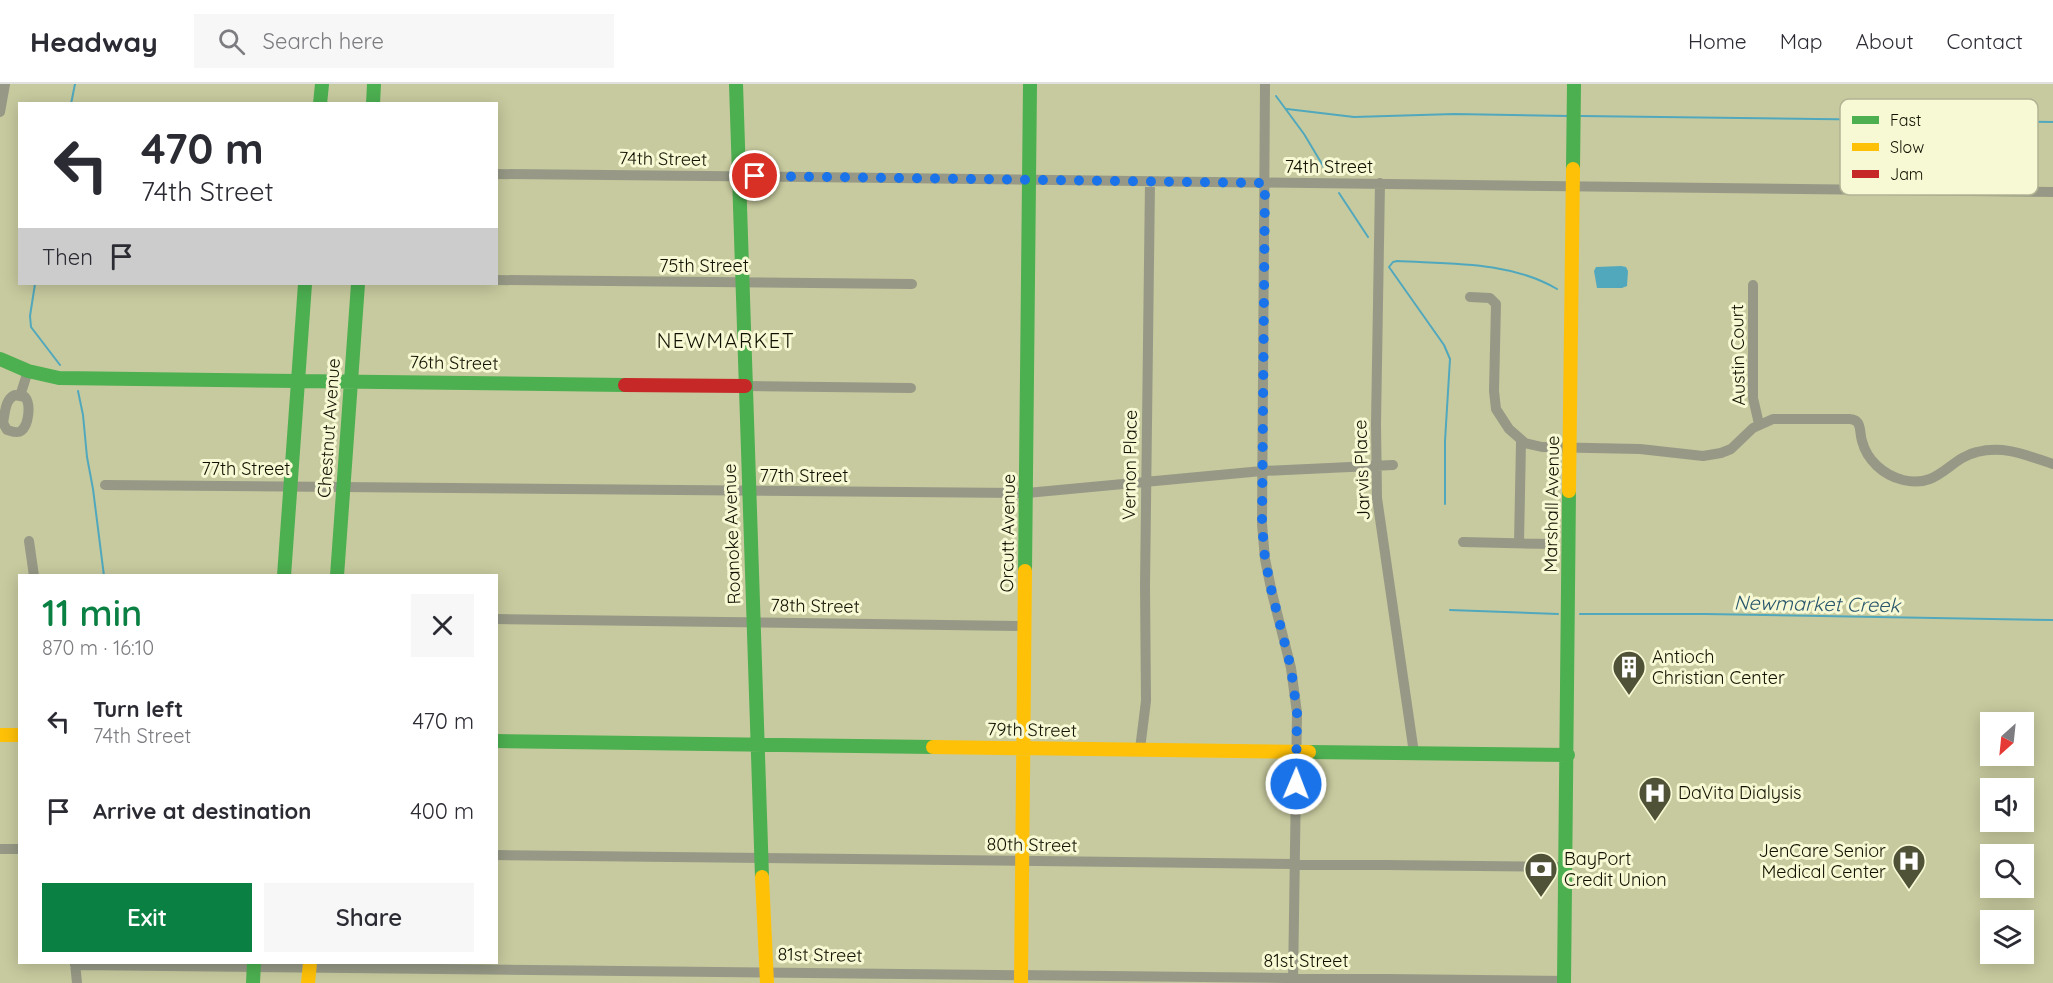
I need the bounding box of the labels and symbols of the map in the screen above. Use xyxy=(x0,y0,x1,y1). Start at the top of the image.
legend xyxy=(1840,99,2038,195)
text: Fast xyxy=(1890,110,1921,130)
text: Slow xyxy=(1890,137,1924,157)
street label: 74th Street xyxy=(619,146,707,171)
pin xyxy=(729,150,780,201)
street label: 74th Street xyxy=(1285,155,1373,178)
text: Jam xyxy=(1890,164,1923,184)
street label: 75th Street xyxy=(659,254,749,277)
street label: Austin Court xyxy=(1725,304,1750,406)
district label: NEWMARKET xyxy=(657,328,795,353)
street label: 76th Street xyxy=(409,350,499,375)
street label: Chestnut Avenue xyxy=(312,357,345,499)
street label: Vernon Place xyxy=(1117,410,1142,520)
street label: Jarvis Place xyxy=(1348,419,1375,521)
street label: Marshall Avenue xyxy=(1539,435,1564,573)
street label: 77th Street xyxy=(202,457,290,480)
street label: Roanoke Avenue xyxy=(718,463,745,605)
street label: 77th Street xyxy=(760,464,848,487)
street label: Orcutt Avenue xyxy=(995,474,1020,592)
water label: Newmarket Creek xyxy=(1734,590,1903,617)
street label: 78th Street xyxy=(770,593,860,618)
place label: Antioch Christian Center xyxy=(1652,645,1785,689)
building icon: Antioch Christian Center xyxy=(1611,649,1647,696)
north arrow xyxy=(1980,712,2034,766)
street label: 79th Street xyxy=(987,717,1077,742)
position arrow xyxy=(1264,752,1328,816)
hospital icon: DaVita Dialysis xyxy=(1637,775,1673,822)
place label: DaVita Dialysis xyxy=(1678,781,1801,804)
street label: 80th Street xyxy=(986,832,1078,857)
place label: JenCare Senior Medical Center xyxy=(1759,839,1886,883)
hospital icon: JenCare Senior Medical Center xyxy=(1891,843,1927,890)
place label: BayPort Credit Union xyxy=(1564,847,1667,891)
bank icon: BayPort Credit Union xyxy=(1523,851,1559,898)
street label: 81st Street xyxy=(777,942,863,967)
street label: 81st Street xyxy=(1263,949,1349,972)

